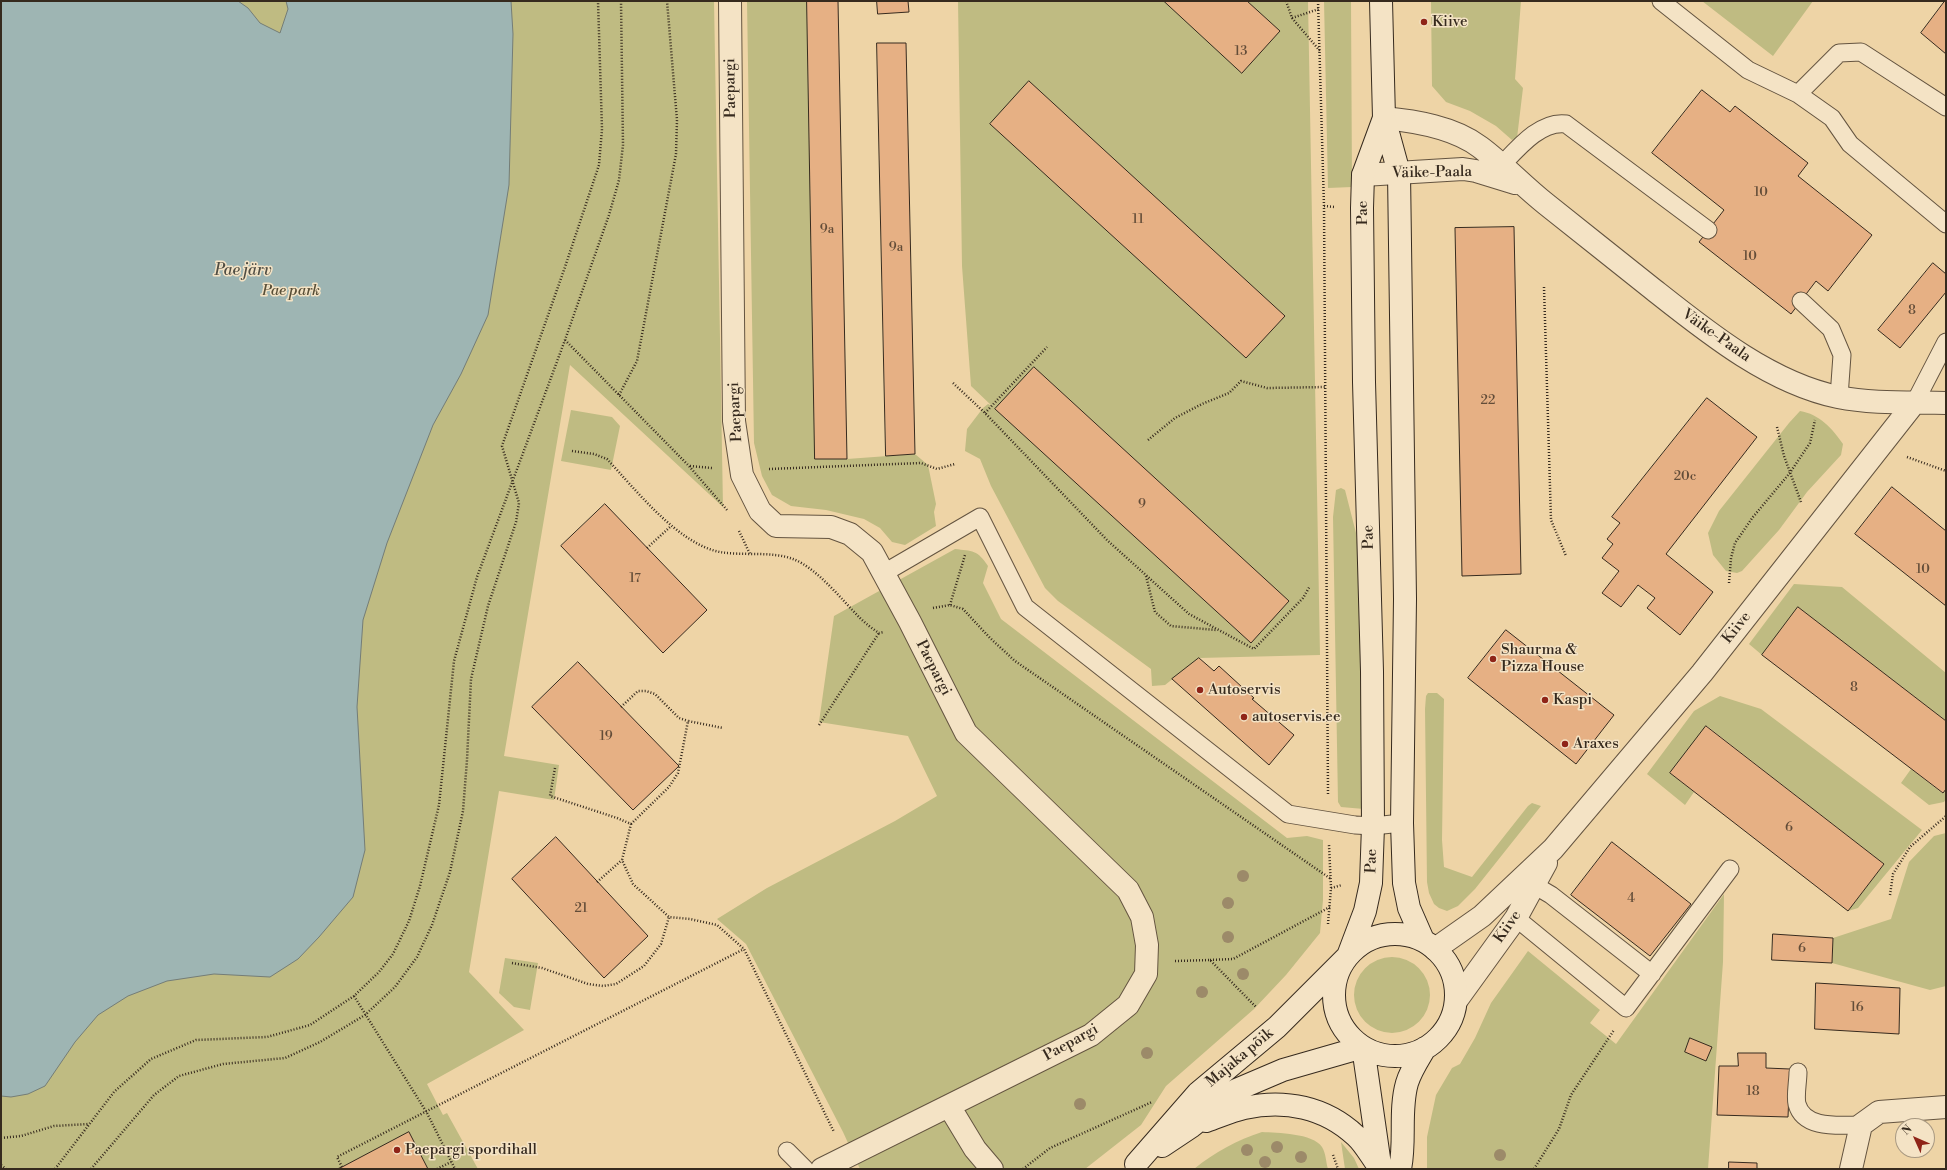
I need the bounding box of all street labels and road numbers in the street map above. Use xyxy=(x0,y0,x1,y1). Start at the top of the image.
street label: Paepargi xyxy=(721,58,741,118)
street label: Väike-Paala xyxy=(1392,163,1472,183)
street label: Pae xyxy=(1354,201,1372,225)
street label: Väike-Paala xyxy=(1678,306,1754,366)
street label: Paepargi xyxy=(725,382,747,442)
street label: Pae xyxy=(1360,524,1378,550)
street label: Kiive xyxy=(1719,608,1755,648)
street label: Paepargi xyxy=(911,637,955,699)
street label: Pae xyxy=(1363,848,1381,874)
street label: Kiive xyxy=(1490,907,1526,947)
street label: Paepargi xyxy=(1040,1021,1102,1065)
street label: Majaka põik xyxy=(1203,1025,1277,1091)

